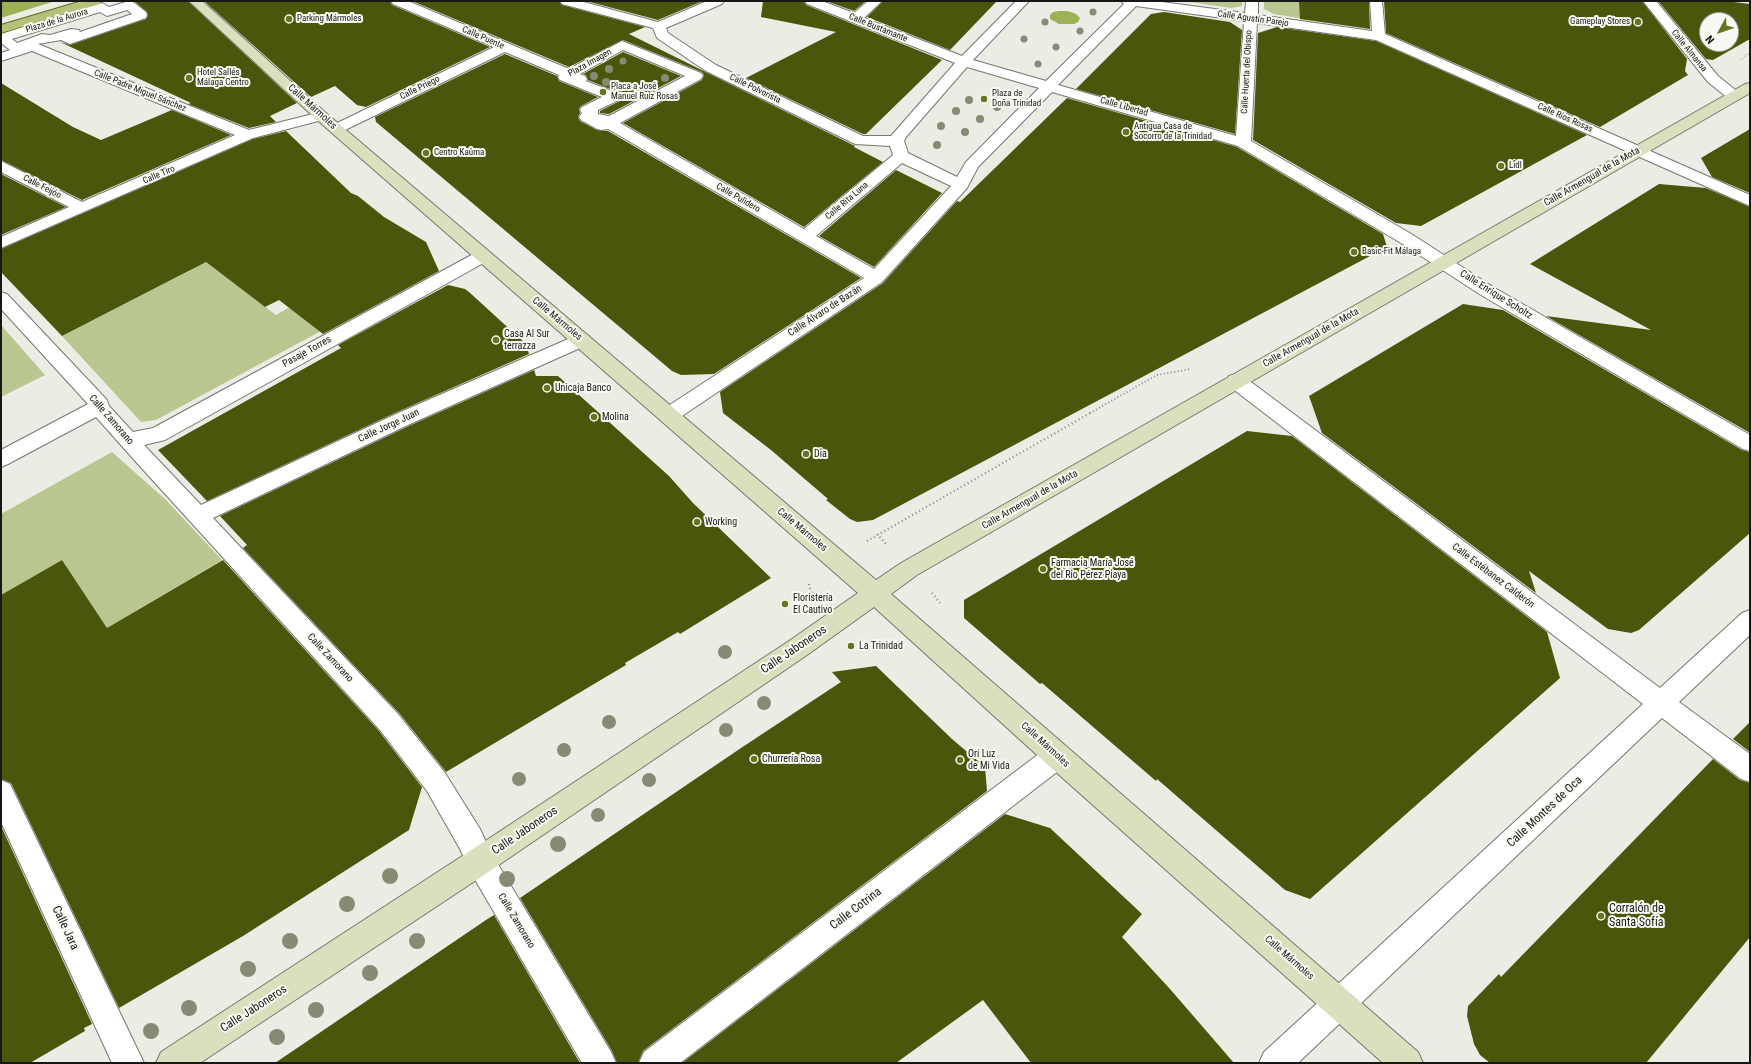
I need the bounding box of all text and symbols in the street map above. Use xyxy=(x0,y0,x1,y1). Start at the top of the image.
street label: Plaza de la Aurora xyxy=(25,6,89,36)
street label: Calle Agustín Parejo xyxy=(1217,9,1289,29)
street label: Calle Bustamante xyxy=(847,11,909,45)
north arrow xyxy=(1699,12,1739,52)
marker: Parking Mármoles xyxy=(284,14,294,24)
place label: Parking Mármoles xyxy=(297,14,362,24)
place label: Gameplay Stores xyxy=(1570,17,1630,27)
marker: Gameplay Stores xyxy=(1633,17,1643,27)
street label: Calle Puente xyxy=(460,24,506,52)
street label: Calle Almansa xyxy=(1669,28,1709,74)
street label: Calle Huerta del Obispo xyxy=(1239,30,1255,114)
text: N xyxy=(1703,33,1717,46)
street label: Plaza Imagen xyxy=(566,47,614,79)
street label: Calle Padre Miguel Sánchez xyxy=(92,68,188,114)
place label: Hotel Sallés Málaga Centro xyxy=(197,68,249,89)
street label: Calle Polvorista xyxy=(728,72,782,106)
marker: Hotel Sallés Málaga Centro xyxy=(184,73,194,83)
street label: Calle Priego xyxy=(398,74,442,102)
street label: Calle Mármoles xyxy=(285,82,339,132)
place label: Placa a José Manuel Ruiz Rosas xyxy=(611,82,678,103)
marker: Placa a José Manuel Ruiz Rosas xyxy=(598,87,608,97)
place label: Plaza de Doña Trinidad xyxy=(992,89,1041,110)
marker: Plaza de Doña Trinidad xyxy=(979,94,989,104)
street label: Calle Libertad xyxy=(1099,95,1149,119)
street label: Calle Ríos Rosas xyxy=(1536,101,1594,135)
place label: Antigua Casa de Socorro de la Trinidad xyxy=(1134,122,1212,143)
marker: Antigua Casa de Socorro de la Trinidad xyxy=(1121,127,1131,137)
street label: Calle Armengual de la Mota xyxy=(1542,145,1642,209)
marker: Centro Kaûma xyxy=(421,148,431,158)
place label: Centro Kaûma xyxy=(434,148,484,158)
marker: Lidl xyxy=(1496,161,1506,171)
place label: Lidl xyxy=(1509,161,1522,171)
street label: Calle Tiro xyxy=(141,163,177,187)
street label: Calle Feijóo xyxy=(21,173,63,201)
street label: Calle Rita Luna xyxy=(823,180,871,222)
street label: Calle Pulidero xyxy=(714,181,762,215)
marker: Basic-Fit Málaga xyxy=(1349,247,1359,257)
place label: Basic-Fit Málaga xyxy=(1362,247,1421,257)
street label: Calle Enrique Scholtz xyxy=(1457,268,1535,322)
street label: Calle Álvaro de Bazán xyxy=(786,283,864,339)
street label: Calle Mármoles xyxy=(530,295,584,343)
street label: Calle Armengual de la Mota xyxy=(1261,306,1361,370)
place label: Casa Al Sur terrazza xyxy=(504,328,550,352)
street label: Pasaje Torres xyxy=(281,334,333,370)
marker: Casa Al Sur terrazza xyxy=(491,335,501,345)
place label: Unicaja Banco xyxy=(555,382,611,394)
marker: Unicaja Banco xyxy=(542,383,552,393)
street label: Calle Zamorano xyxy=(86,393,136,447)
street label: Calle Jorge Juan xyxy=(357,407,421,445)
place label: Molina xyxy=(602,411,629,423)
marker: Molina xyxy=(589,412,599,422)
place label: Dia xyxy=(814,448,827,460)
marker: Dia xyxy=(801,449,811,459)
street label: Calle Armengual de la Mota xyxy=(980,468,1080,532)
street label: Calle Mármoles xyxy=(775,506,829,554)
place label: Working xyxy=(705,516,737,528)
marker: Working xyxy=(692,517,702,527)
street label: Calle Estébanez Calderón xyxy=(1449,541,1537,611)
place label: Farmacia María José del Rio Pérez Piaya xyxy=(1051,557,1134,580)
marker: Farmacia María José del Rio Pérez Piaya xyxy=(1038,564,1048,574)
place label: Floristería El Cautivo xyxy=(793,592,833,616)
marker: Floristería El Cautivo xyxy=(780,599,790,609)
street label: Calle Jaboneros xyxy=(758,623,830,677)
street label: Calle Zamorano xyxy=(304,631,356,685)
place label: La Trinidad xyxy=(859,640,903,652)
marker: La Trinidad xyxy=(846,641,856,651)
street label: Calle Mármoles xyxy=(1018,720,1072,770)
place label: Ori Luz de Mi Vida xyxy=(968,748,1010,772)
place label: Churrería Rosa xyxy=(762,753,820,765)
marker: Churrería Rosa xyxy=(749,754,759,764)
marker: Ori Luz de Mi Vida xyxy=(955,755,965,765)
street label: Calle Montes de Oca xyxy=(1504,773,1586,851)
street label: Calle Jaboneros xyxy=(489,804,561,858)
street label: Calle Cotrina xyxy=(827,885,885,933)
street label: Calle Zamorano xyxy=(495,891,537,951)
place label: Corralón de Santa Sofía xyxy=(1609,902,1664,930)
street label: Calle Jara xyxy=(49,904,81,952)
marker: Corralón de Santa Sofía xyxy=(1596,911,1606,921)
street label: Calle Mármoles xyxy=(1262,933,1316,983)
street label: Calle Jaboneros xyxy=(218,982,290,1036)

